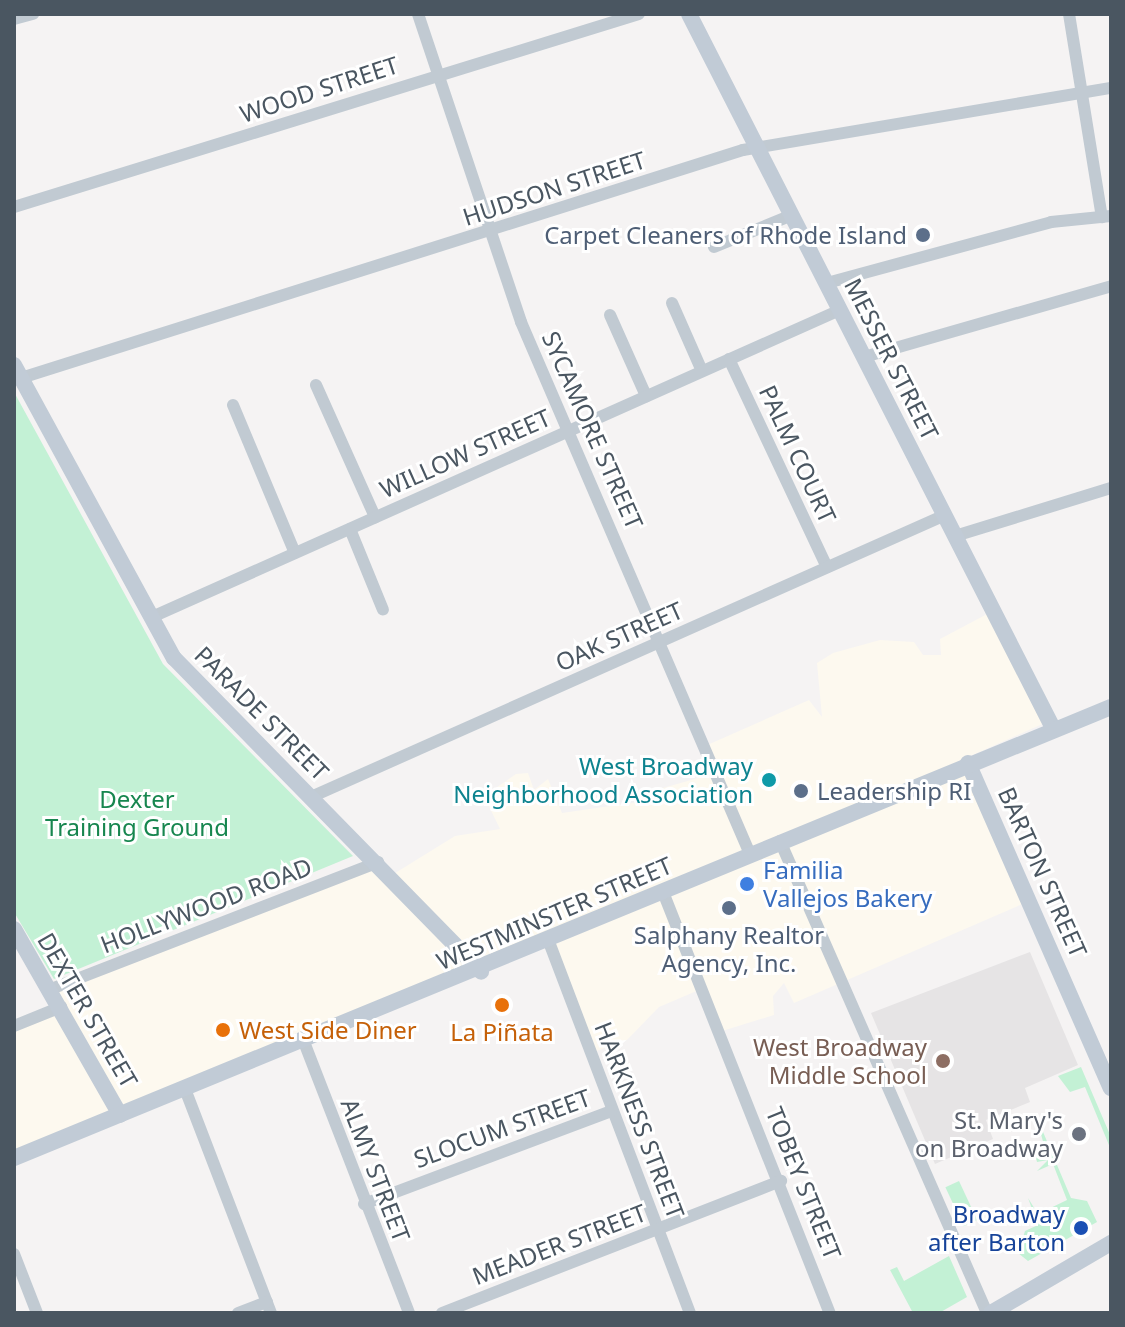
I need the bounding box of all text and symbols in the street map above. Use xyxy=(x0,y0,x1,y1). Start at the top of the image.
street label: WOOD STREET xyxy=(236,50,402,128)
street label: HUDSON STREET xyxy=(459,145,649,231)
place label: Carpet Cleaners of Rhode Island xyxy=(544,221,907,249)
marker: Carpet Cleaners of Rhode Island xyxy=(914,226,932,244)
street label: MESSER STREET xyxy=(839,273,945,445)
street label: SYCAMORE STREET xyxy=(536,327,650,533)
street label: PALM COURT xyxy=(754,381,842,527)
street label: WILLOW STREET xyxy=(375,402,555,504)
street label: OAK STREET xyxy=(551,595,687,677)
street label: PARADE STREET xyxy=(189,640,335,786)
place label: West Broadway Neighborhood Association xyxy=(453,752,753,808)
marker: West Broadway Neighborhood Association xyxy=(760,771,778,789)
place label: Leadership RI xyxy=(817,777,971,805)
marker: Leadership RI xyxy=(792,782,810,800)
street label: BARTON STREET xyxy=(993,782,1093,962)
park label: Dexter Training Ground xyxy=(45,785,229,841)
street label: WESTMINSTER STREET xyxy=(432,850,676,976)
street label: HOLLYWOOD ROAD xyxy=(96,851,316,959)
place label: Familia Vallejos Bakery xyxy=(763,856,932,912)
marker: Familia Vallejos Bakery xyxy=(738,875,756,893)
marker: Salphany Realtor Agency, Inc. xyxy=(720,899,738,917)
place label: Salphany Realtor Agency, Inc. xyxy=(634,921,824,977)
street label: DEXTER STREET xyxy=(32,927,144,1093)
marker: La Piñata xyxy=(493,996,511,1014)
place label: West Side Diner xyxy=(239,1016,417,1044)
street label: HARKNESS STREET xyxy=(589,1017,691,1223)
place label: La Piñata xyxy=(450,1018,554,1046)
marker: West Side Diner xyxy=(214,1021,232,1039)
place label: West Broadway Middle School xyxy=(753,1033,927,1089)
marker: West Broadway Middle School xyxy=(934,1052,952,1070)
street label: SLOCUM STREET xyxy=(410,1083,594,1173)
street label: ALMY STREET xyxy=(336,1094,416,1246)
street label: TOBEY STREET xyxy=(760,1103,848,1263)
place label: St. Mary's on Broadway xyxy=(915,1106,1063,1162)
marker: St. Mary's on Broadway xyxy=(1070,1125,1088,1143)
street label: MEADER STREET xyxy=(468,1198,650,1290)
place label: Broadway after Barton xyxy=(928,1200,1065,1256)
marker: Broadway after Barton xyxy=(1072,1219,1090,1237)

